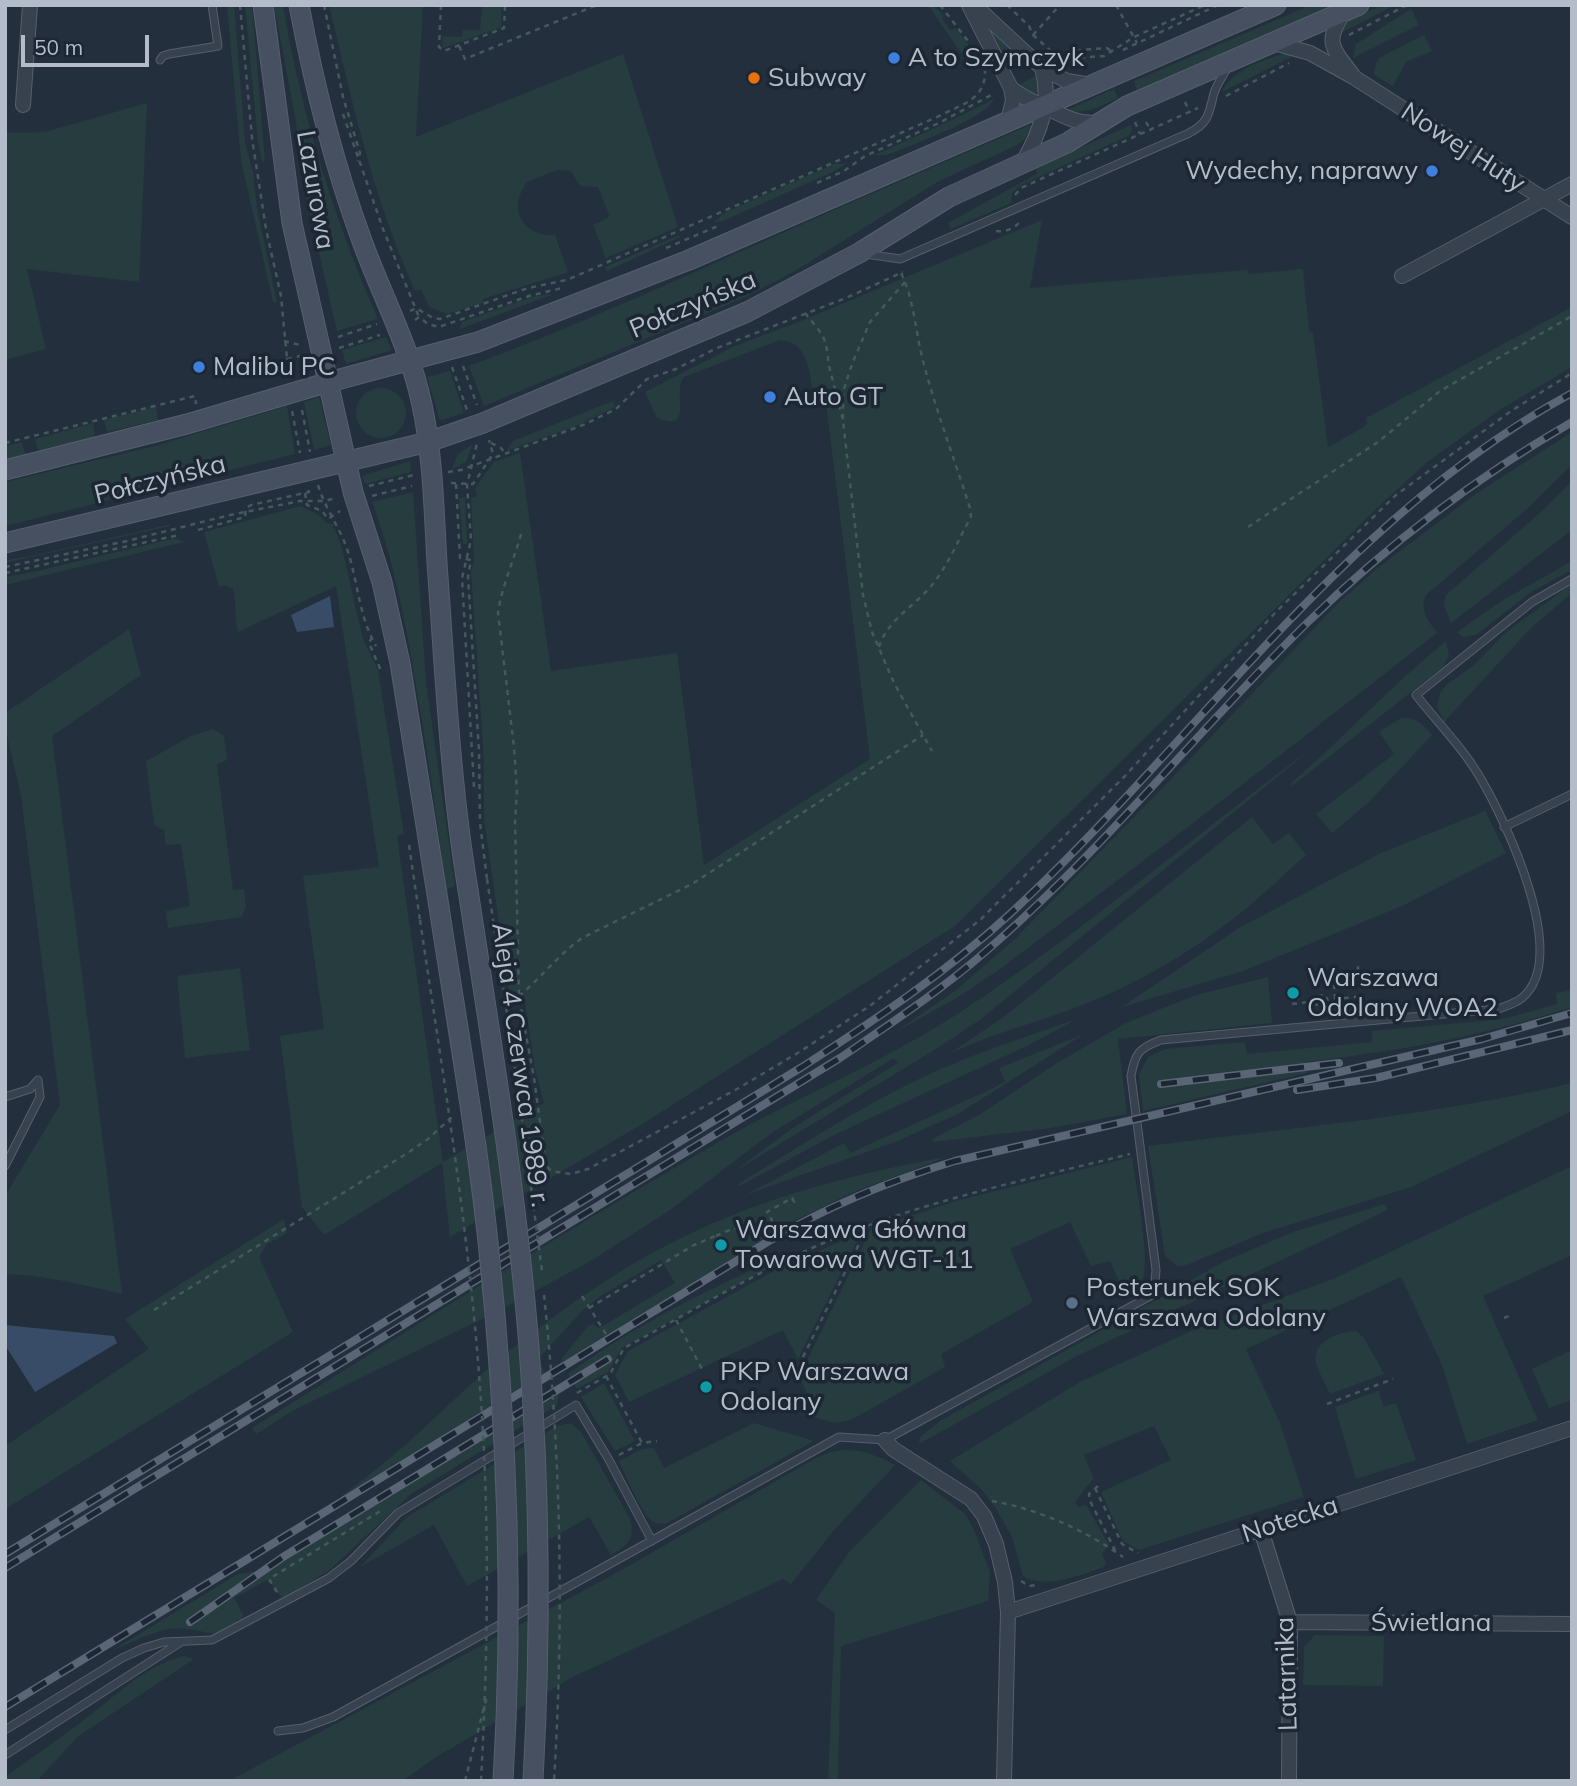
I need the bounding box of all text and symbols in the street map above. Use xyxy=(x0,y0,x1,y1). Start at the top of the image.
scale bar xyxy=(24,21,152,65)
text: 50 m xyxy=(34,34,83,60)
place label: A to Szymczyk xyxy=(908,42,1084,74)
marker: A to Szymczyk xyxy=(886,50,902,66)
place label: Subway xyxy=(768,62,866,94)
marker: Subway xyxy=(746,70,762,86)
street label: Nowej Huty xyxy=(1395,96,1531,200)
street label: Lazurowa xyxy=(289,128,341,252)
place label: Wydechy, naprawy xyxy=(1185,155,1418,187)
marker: Wydechy, naprawy xyxy=(1424,163,1440,179)
street label: Połczyńska xyxy=(625,264,761,346)
place label: Malibu PC xyxy=(213,351,335,383)
marker: Malibu PC xyxy=(191,359,207,375)
place label: Auto GT xyxy=(784,381,883,413)
marker: Auto GT xyxy=(762,389,778,405)
street label: Połczyńska xyxy=(91,449,229,511)
street label: Aleja 4 Czerwca 1989 r. xyxy=(485,921,555,1209)
place label: Warszawa Odolany WOA2 xyxy=(1307,962,1498,1024)
marker: Warszawa Odolany WOA2 xyxy=(1285,985,1301,1001)
place label: Warszawa Główna Towarowa WGT-11 xyxy=(735,1214,974,1276)
marker: Warszawa Główna Towarowa WGT-11 xyxy=(713,1237,729,1253)
place label: Posterunek SOK Warszawa Odolany xyxy=(1086,1272,1326,1334)
marker: Posterunek SOK Warszawa Odolany xyxy=(1064,1295,1080,1311)
place label: PKP Warszawa Odolany xyxy=(720,1356,909,1418)
marker: PKP Warszawa Odolany xyxy=(698,1379,714,1395)
street label: Notecka xyxy=(1238,1490,1342,1550)
street label: Świetlana xyxy=(1371,1607,1491,1639)
street label: Latarnika xyxy=(1269,1616,1305,1732)

